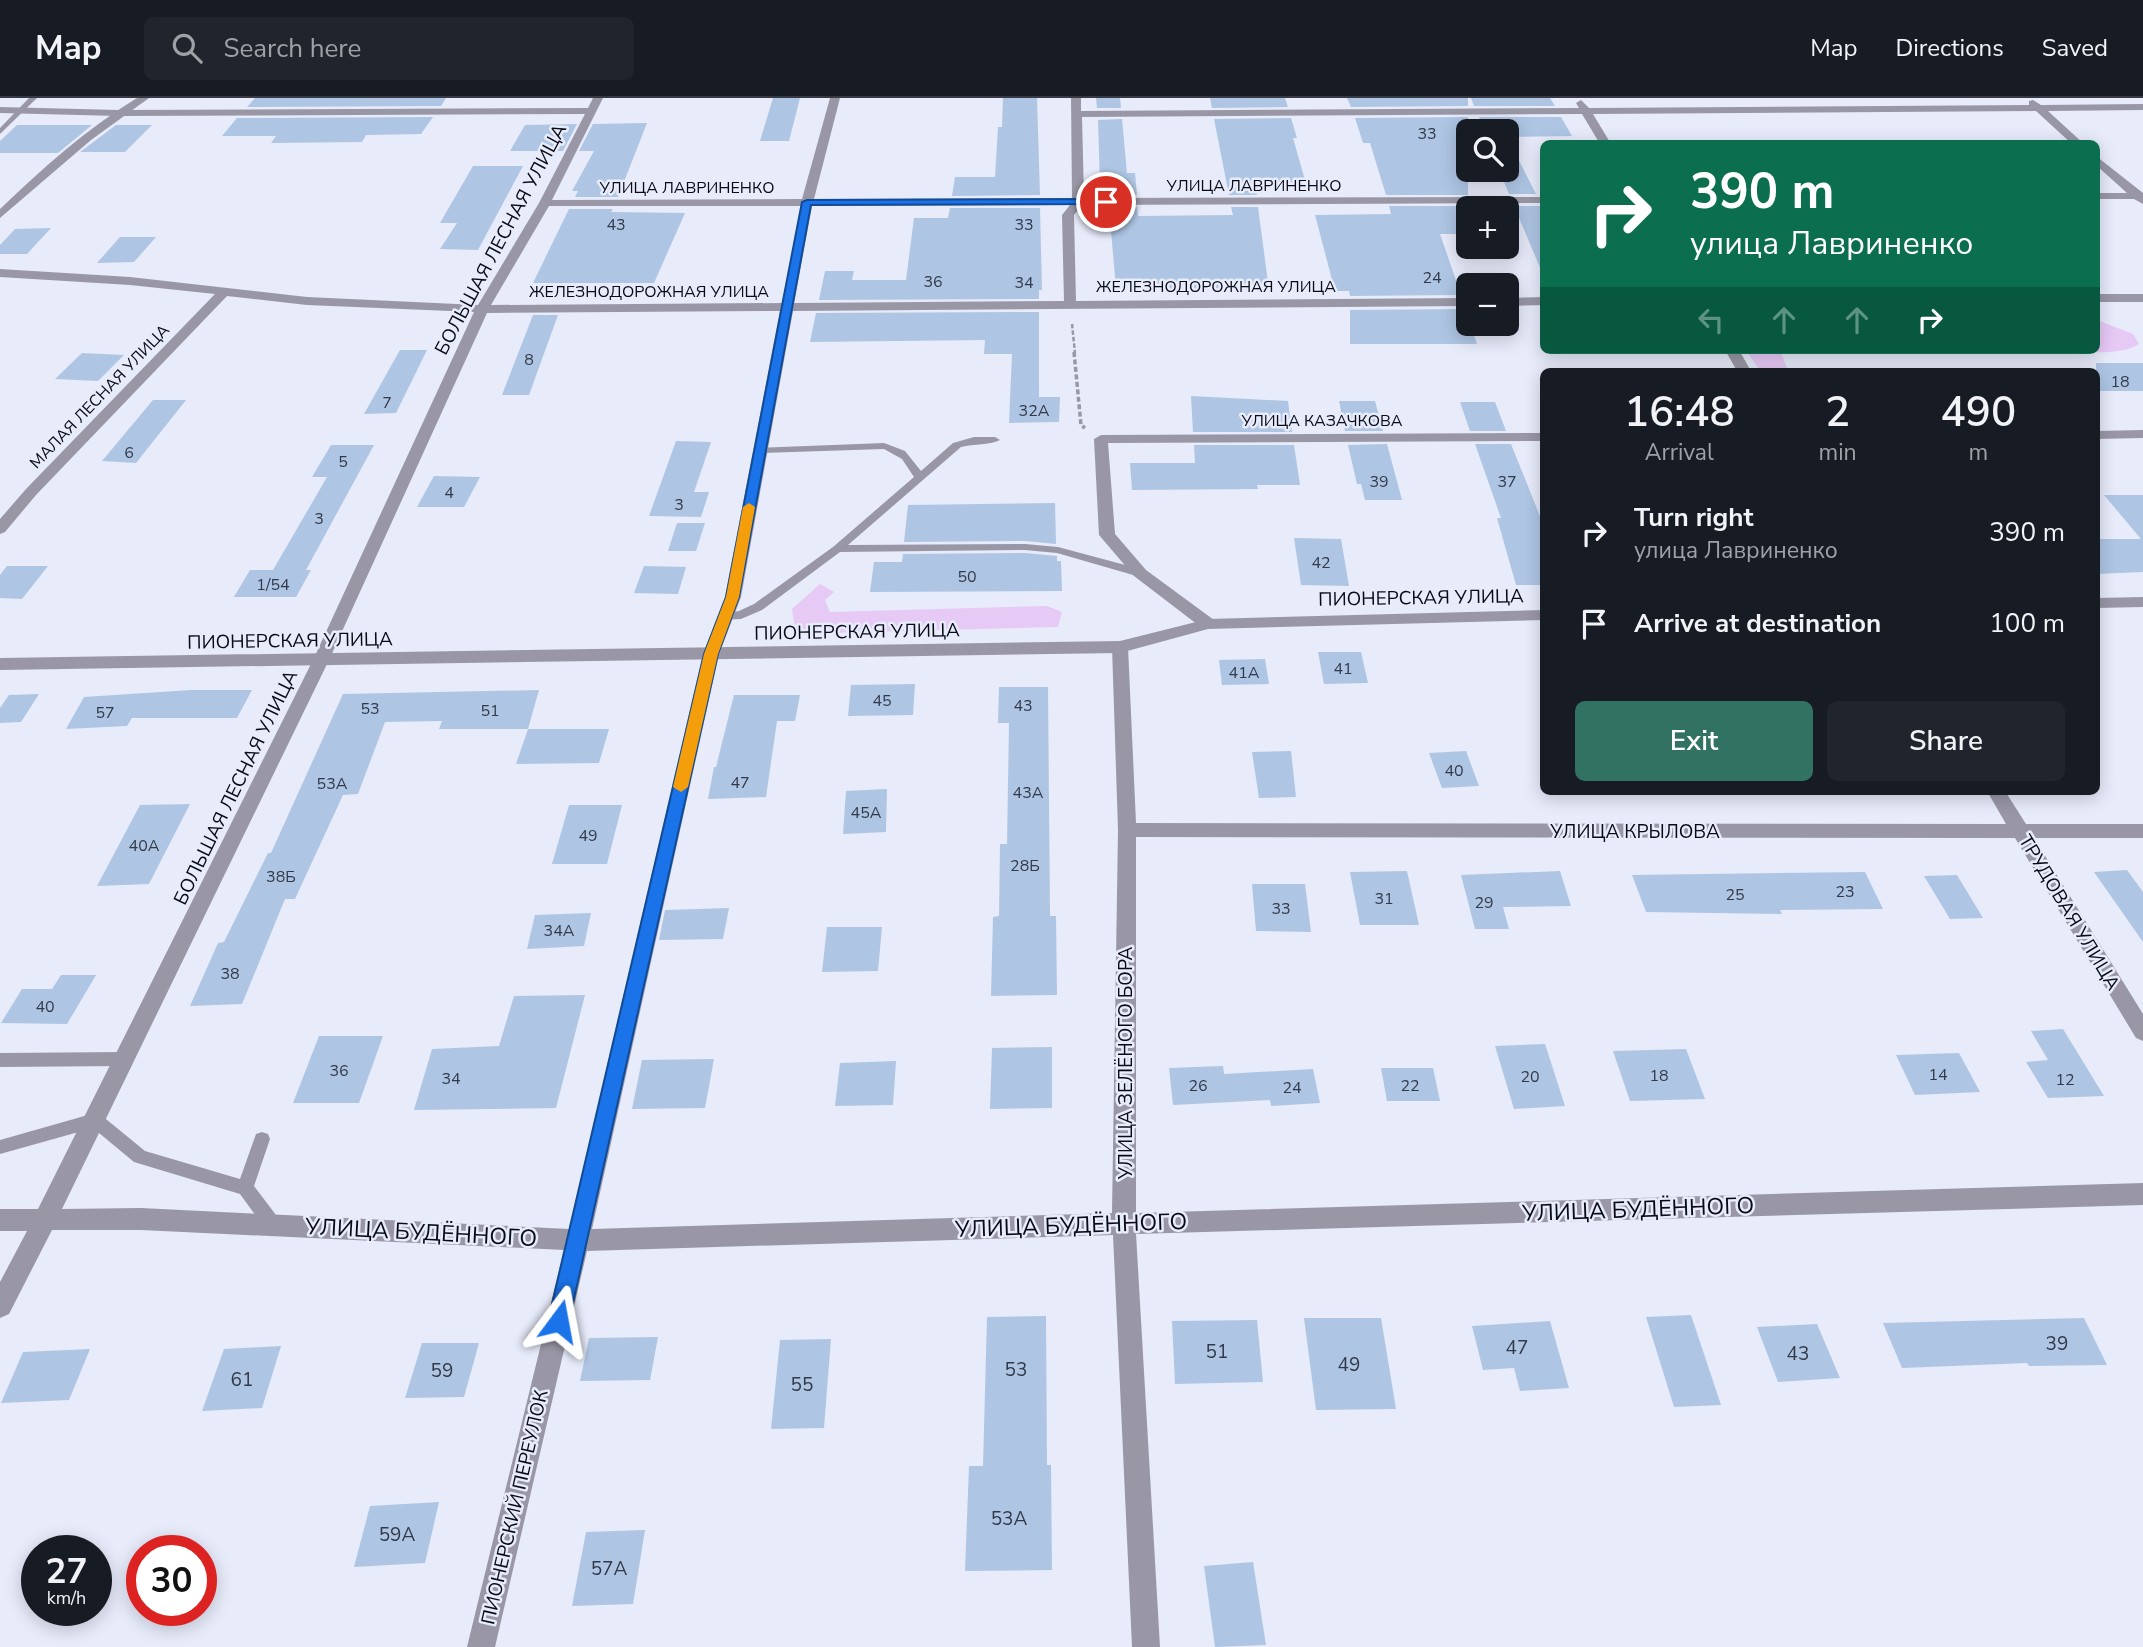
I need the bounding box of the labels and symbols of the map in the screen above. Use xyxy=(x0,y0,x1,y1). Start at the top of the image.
street label: БОЛЬШАЯ ЛЕСНАЯ УЛИЦА xyxy=(429,119,573,360)
house number: 33 xyxy=(1417,123,1437,145)
pin xyxy=(1076,172,1136,232)
street label: УЛИЦА ЛАВРИНЕНКО xyxy=(1166,175,1341,197)
street label: УЛИЦА ЛАВРИНЕНКО xyxy=(599,177,774,199)
house number: 43 xyxy=(606,214,626,236)
house number: 33 xyxy=(1014,214,1034,236)
house number: 24 xyxy=(1422,267,1442,289)
house number: 36 xyxy=(923,271,943,293)
house number: 34 xyxy=(1014,272,1034,294)
street label: ЖЕЛЕЗНОДОРОЖНАЯ УЛИЦА xyxy=(1096,276,1336,298)
street label: ЖЕЛЕЗНОДОРОЖНАЯ УЛИЦА xyxy=(529,281,769,303)
street label: МАЛАЯ ЛЕСНАЯ УЛИЦА xyxy=(25,320,175,474)
house number: 8 xyxy=(524,349,534,371)
house number: 18 xyxy=(2110,371,2130,393)
house number: 7 xyxy=(382,392,392,414)
house number: 32А xyxy=(1019,400,1050,422)
street label: УЛИЦА КАЗАЧКОВА xyxy=(1241,410,1403,432)
house number: 6 xyxy=(124,442,134,464)
house number: 5 xyxy=(338,451,348,473)
house number: 39 xyxy=(1369,471,1389,493)
house number: 37 xyxy=(1497,471,1517,493)
house number: 4 xyxy=(444,482,454,504)
house number: 3 xyxy=(674,494,684,516)
house number: 3 xyxy=(314,508,324,530)
house number: 42 xyxy=(1311,552,1331,574)
house number: 50 xyxy=(957,566,977,588)
house number: 1/54 xyxy=(256,574,290,596)
street label: ПИОНЕРСКАЯ УЛИЦА xyxy=(1318,583,1524,613)
street label: ПИОНЕРСКАЯ УЛИЦА xyxy=(754,617,960,647)
street label: ПИОНЕРСКАЯ УЛИЦА xyxy=(187,626,393,656)
house number: 41 xyxy=(1333,658,1353,680)
house number: 41А xyxy=(1229,662,1260,684)
street label: БОЛЬШАЯ ЛЕСНАЯ УЛИЦА xyxy=(168,666,304,909)
house number: 45 xyxy=(872,690,892,712)
house number: 43 xyxy=(1013,695,1033,717)
house number: 53 xyxy=(360,698,380,720)
house number: 51 xyxy=(480,700,500,722)
house number: 57 xyxy=(95,702,115,724)
house number: 40 xyxy=(1444,760,1464,782)
house number: 47 xyxy=(730,772,750,794)
house number: 53А xyxy=(317,773,348,795)
house number: 43А xyxy=(1013,782,1044,804)
house number: 45А xyxy=(851,802,882,824)
street label: УЛИЦА КРЫЛОВА xyxy=(1549,819,1720,845)
house number: 49 xyxy=(578,825,598,847)
street label: ТРУДОВАЯ УЛИЦА xyxy=(2012,830,2126,995)
house number: 40А xyxy=(129,835,160,857)
house number: 28Б xyxy=(1010,855,1040,877)
house number: 38Б xyxy=(266,866,296,888)
house number: 23 xyxy=(1835,881,1855,903)
house number: 25 xyxy=(1725,884,1745,906)
house number: 31 xyxy=(1374,888,1394,910)
house number: 29 xyxy=(1474,892,1494,914)
house number: 33 xyxy=(1271,898,1291,920)
house number: 34А xyxy=(544,920,575,942)
street label: УЛИЦА ЗЕЛЁНОГО БОРА xyxy=(1113,947,1139,1180)
house number: 38 xyxy=(220,963,240,985)
house number: 40 xyxy=(35,996,55,1018)
house number: 36 xyxy=(329,1060,349,1082)
house number: 14 xyxy=(1928,1064,1948,1086)
house number: 18 xyxy=(1649,1065,1669,1087)
house number: 20 xyxy=(1520,1066,1540,1088)
house number: 34 xyxy=(441,1068,461,1090)
house number: 12 xyxy=(2055,1069,2075,1091)
house number: 26 xyxy=(1188,1075,1208,1097)
house number: 22 xyxy=(1400,1075,1420,1097)
house number: 24 xyxy=(1282,1077,1302,1099)
street label: УЛИЦА БУДЁННОГО xyxy=(1520,1190,1755,1229)
street label: УЛИЦА БУДЁННОГО xyxy=(953,1206,1188,1245)
street label: УЛИЦА БУДЁННОГО xyxy=(303,1211,538,1254)
position arrow xyxy=(522,1284,596,1358)
house number: 39 xyxy=(2046,1331,2068,1357)
house number: 47 xyxy=(1506,1335,1528,1361)
house number: 51 xyxy=(1206,1339,1228,1365)
house number: 43 xyxy=(1787,1341,1809,1367)
house number: 49 xyxy=(1338,1352,1360,1378)
house number: 53 xyxy=(1005,1357,1027,1383)
house number: 59 xyxy=(431,1358,453,1384)
house number: 61 xyxy=(231,1367,253,1393)
house number: 55 xyxy=(791,1372,813,1398)
street label: ПИОНЕРСКИЙ ПЕРЕУЛОК xyxy=(475,1387,555,1627)
house number: 53А xyxy=(991,1506,1027,1532)
house number: 59А xyxy=(379,1522,415,1548)
speed limit sign: 30 xyxy=(126,1535,217,1626)
house number: 57А xyxy=(591,1556,627,1582)

